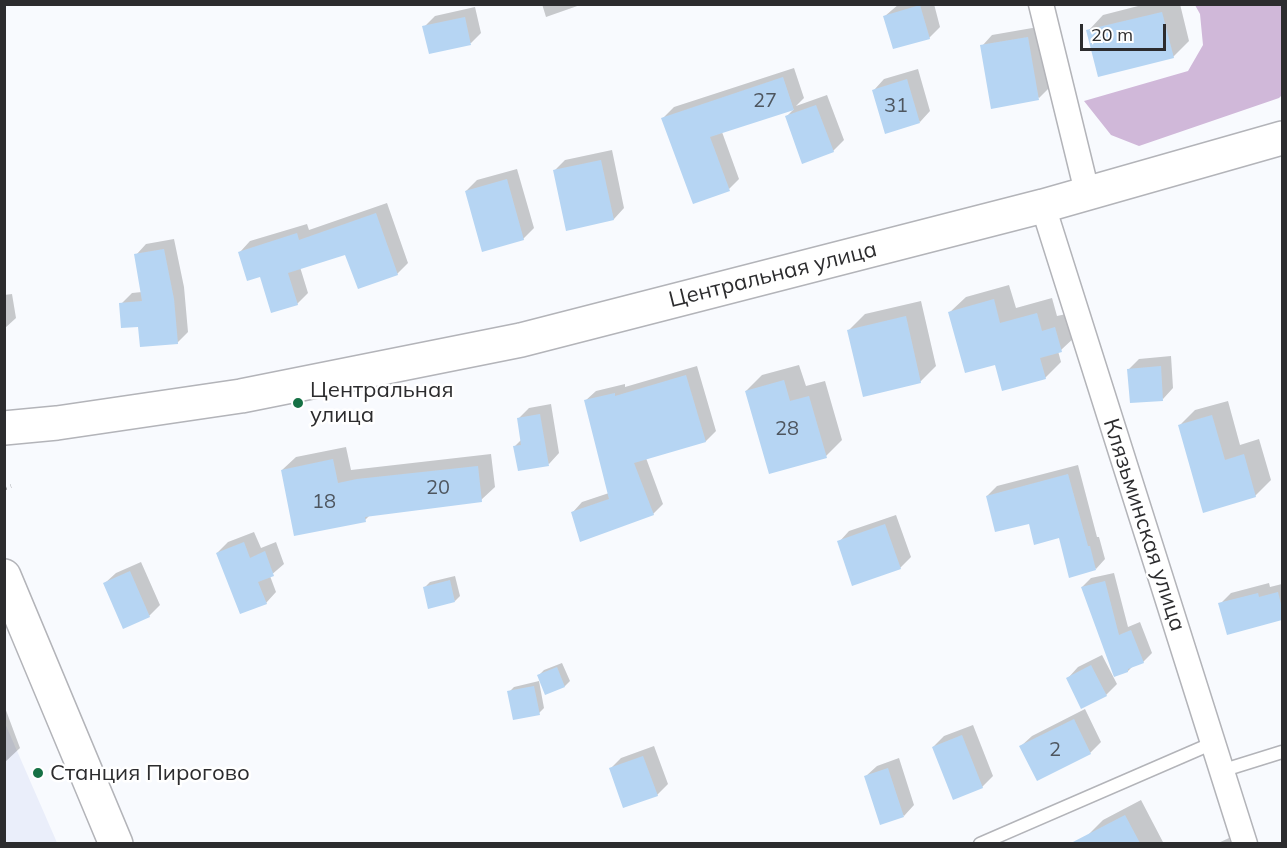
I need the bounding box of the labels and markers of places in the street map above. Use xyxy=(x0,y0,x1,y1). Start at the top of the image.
place label: Центральная улица xyxy=(310,377,454,428)
marker: Центральная улица xyxy=(291,396,305,410)
place label: Станция Пирогово xyxy=(50,760,250,786)
marker: Станция Пирогово xyxy=(31,766,45,780)

